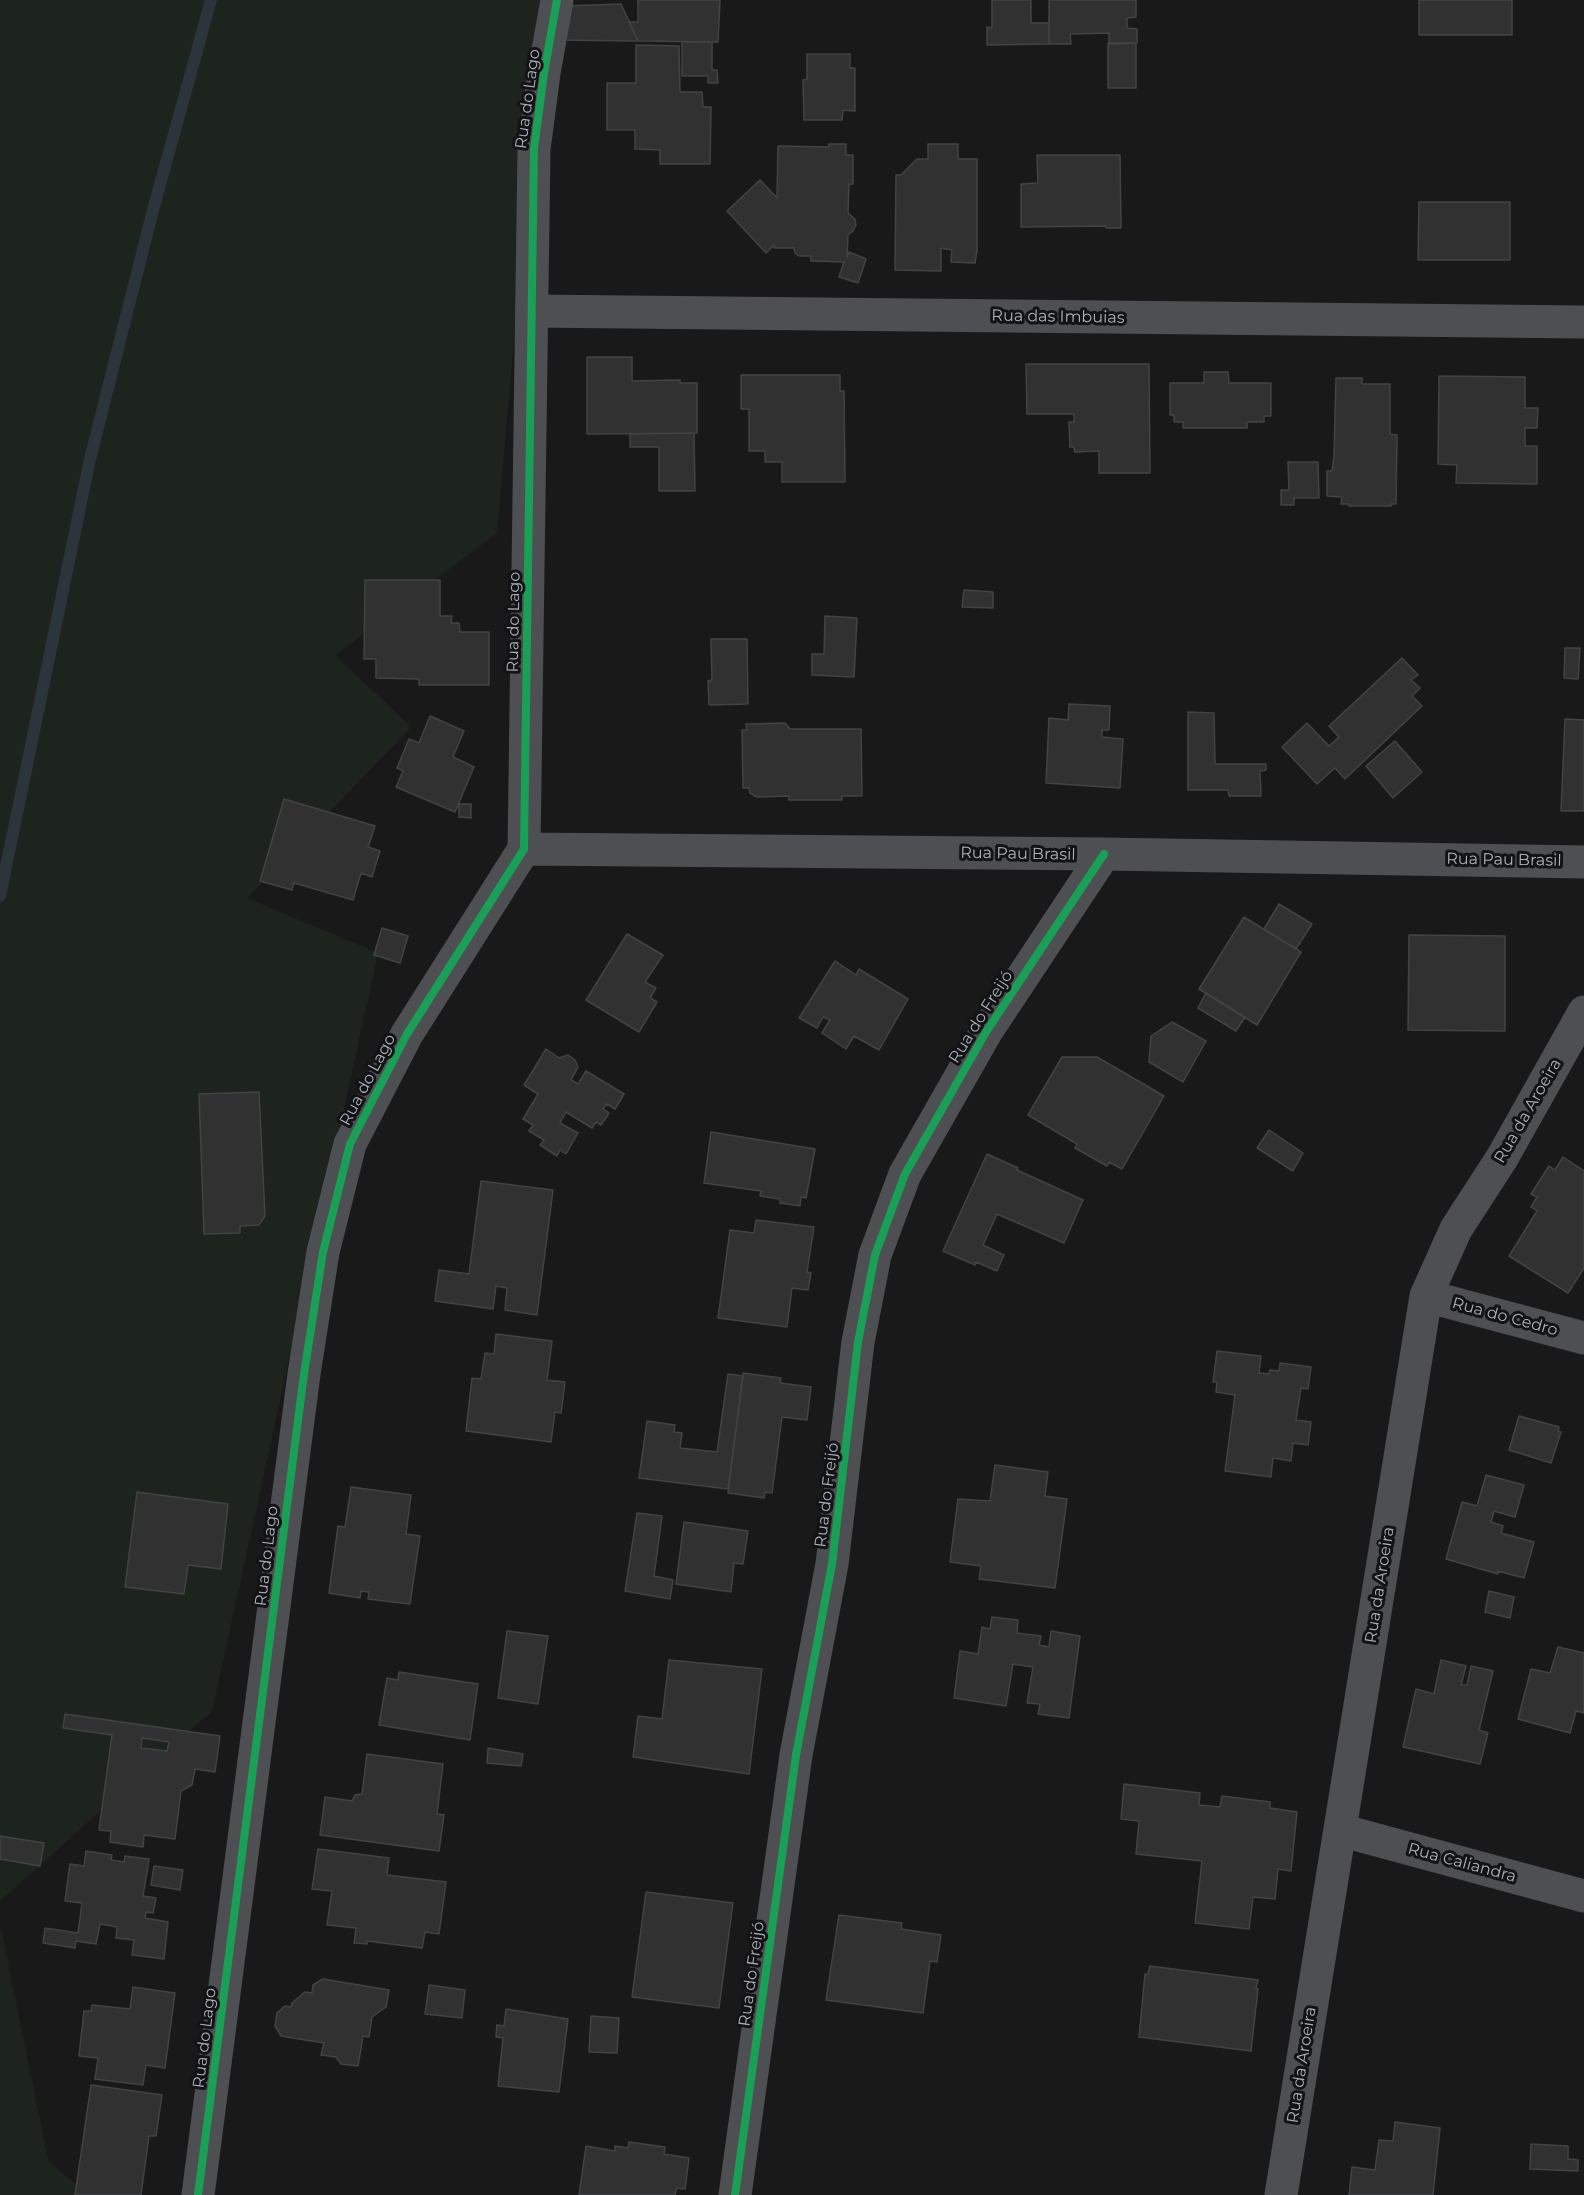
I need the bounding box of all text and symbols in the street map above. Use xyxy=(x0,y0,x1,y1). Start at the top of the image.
street label: Rua do Lago xyxy=(511,48,545,150)
street label: Rua das Imbuias xyxy=(991,306,1125,328)
street label: Rua do Lago xyxy=(504,571,524,673)
street label: Rua Pau Brasil xyxy=(960,843,1076,865)
street label: Rua Pau Brasil xyxy=(1446,849,1562,871)
street label: Rua do Freijó xyxy=(945,967,1017,1067)
street label: Rua do Lago xyxy=(336,1031,400,1129)
street label: Rua da Aroeira xyxy=(1490,1055,1566,1167)
street label: Rua do Cedro xyxy=(1450,1294,1560,1340)
street label: Rua do Freijó xyxy=(811,1441,843,1549)
street label: Rua do Lago xyxy=(251,1505,283,1607)
street label: Rua da Aroeira xyxy=(1361,1526,1399,1644)
street label: Rua Caliandra xyxy=(1406,1839,1518,1887)
street label: Rua do Freijó xyxy=(735,1920,769,2028)
street label: Rua do Lago xyxy=(189,1987,221,2089)
street label: Rua da Aroeira xyxy=(1283,2006,1321,2124)

